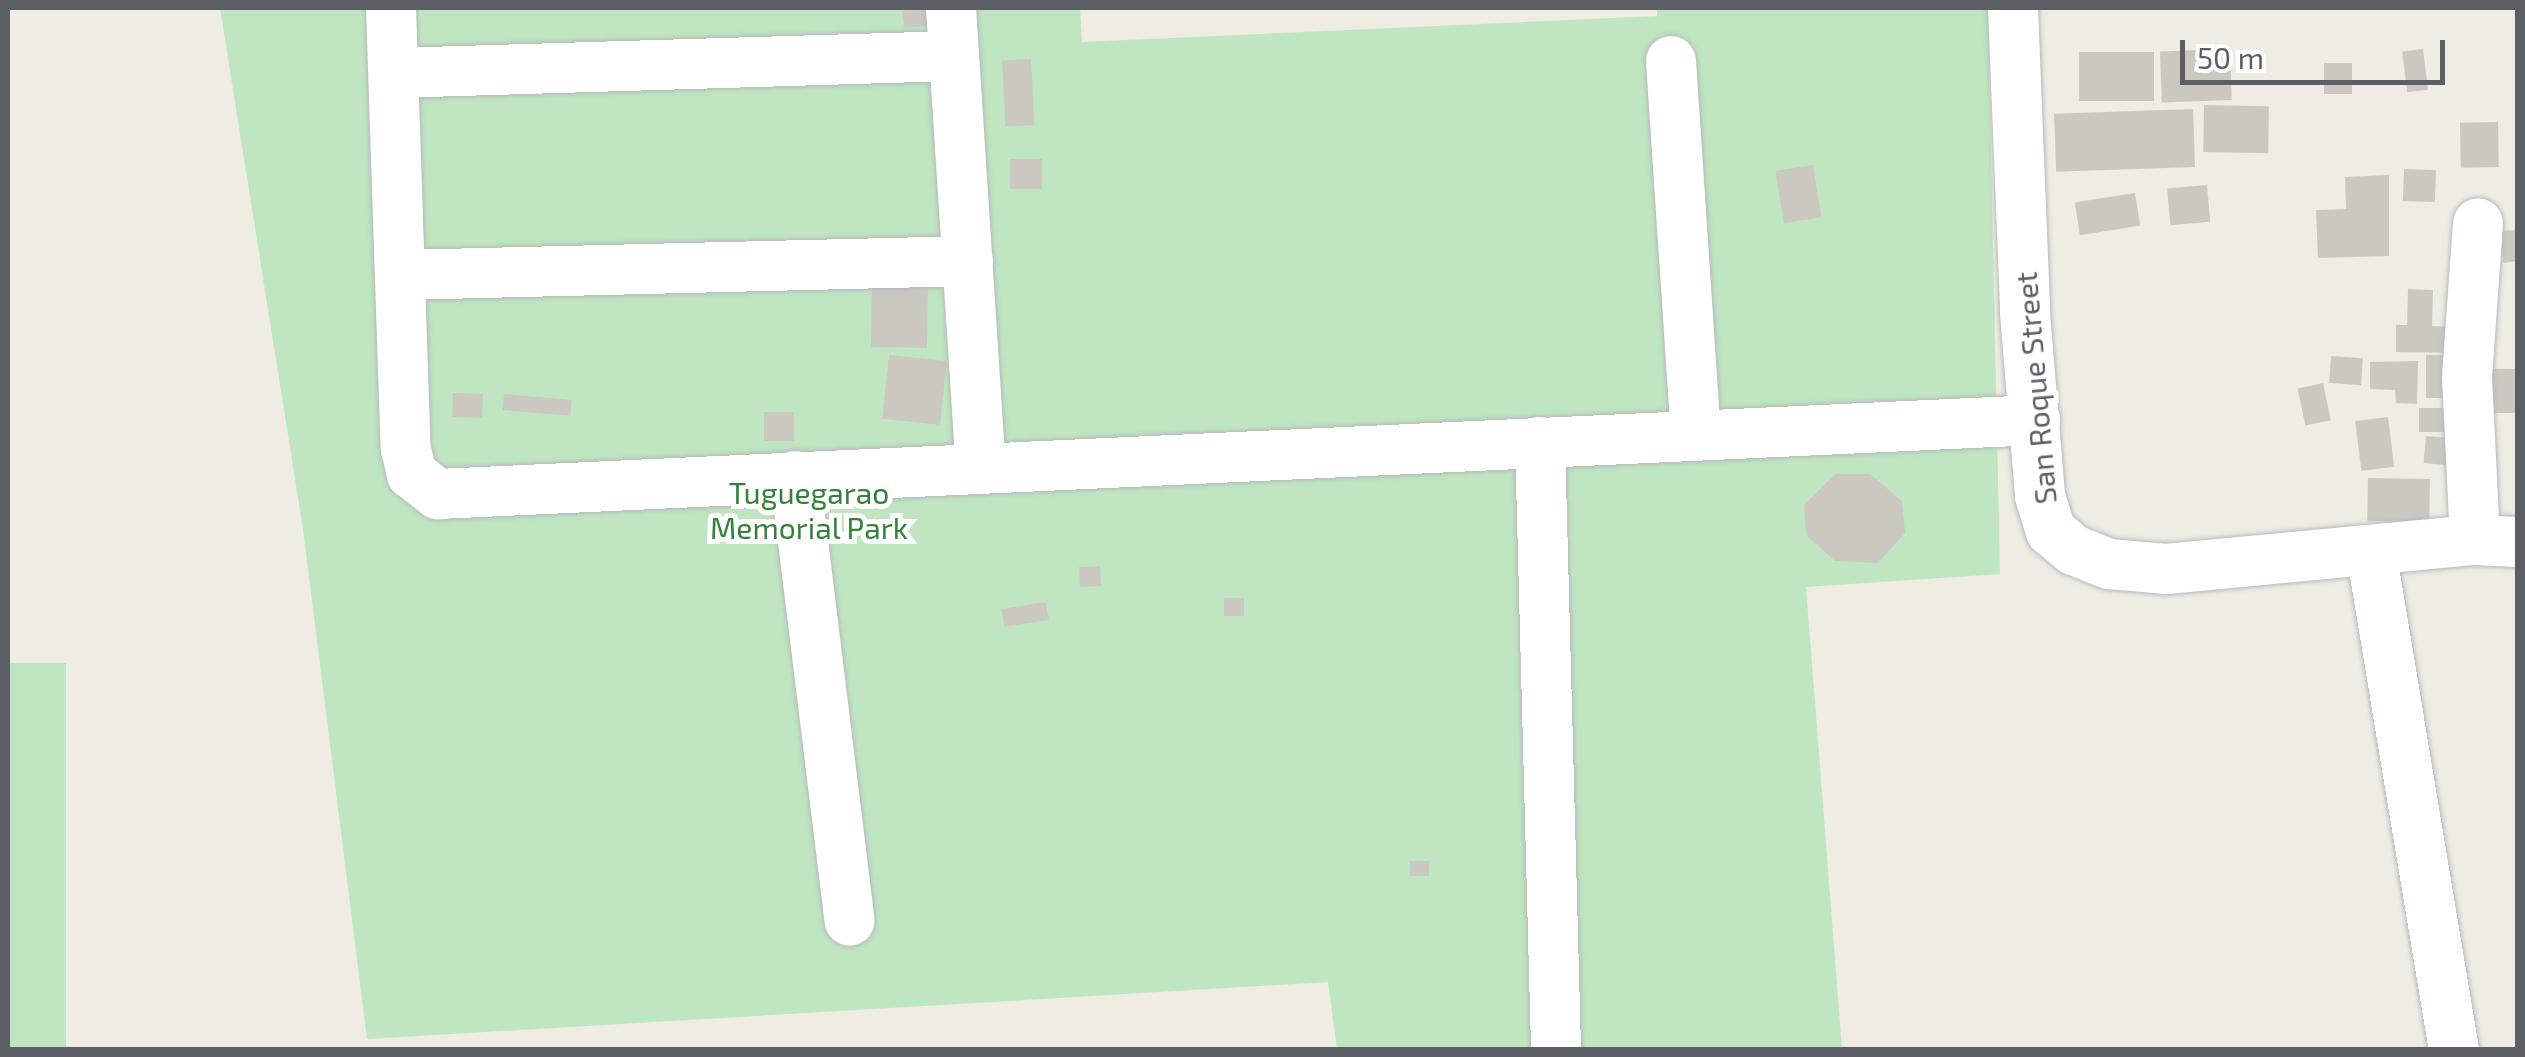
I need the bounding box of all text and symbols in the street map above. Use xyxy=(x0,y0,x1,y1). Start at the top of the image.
scale bar xyxy=(2185,20,2450,82)
text: 50 m xyxy=(2197,39,2264,75)
street label: San Roque Street xyxy=(2007,270,2063,506)
park label: Tuguegarao Memorial Park xyxy=(710,474,908,544)

